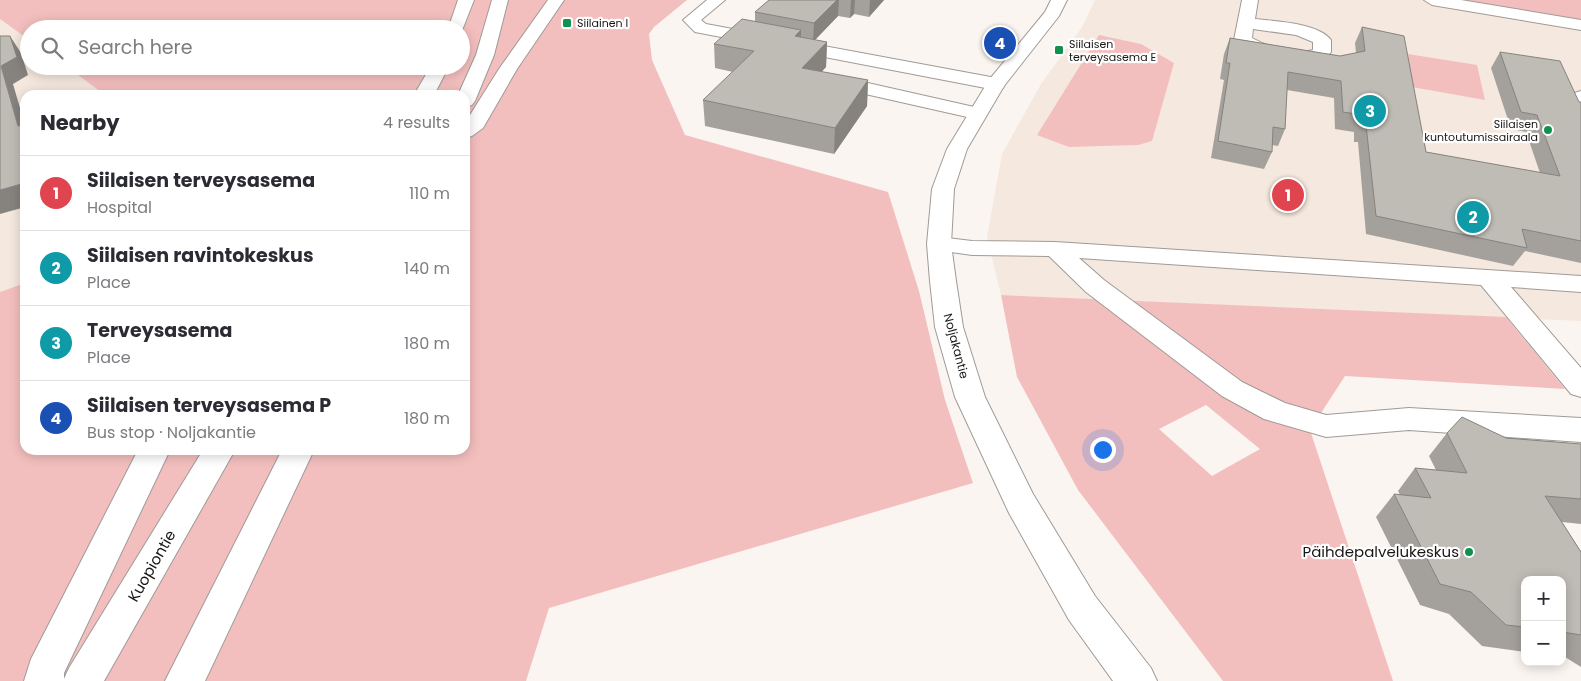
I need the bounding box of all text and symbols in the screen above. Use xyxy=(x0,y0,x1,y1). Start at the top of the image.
place label: Siilainen I xyxy=(577,15,628,31)
marker: Siilainen I xyxy=(561,17,573,29)
search box xyxy=(20,20,470,75)
pin: 4 xyxy=(984,24,1016,62)
icon: search xyxy=(38,34,66,62)
text: Search here xyxy=(78,34,192,61)
place label: Siilaisen terveysasema E xyxy=(1069,36,1156,65)
marker: Siilaisen terveysasema E xyxy=(1053,44,1065,56)
pin: 3 xyxy=(1354,92,1386,130)
text: Nearby xyxy=(40,108,120,137)
text: 4 results xyxy=(383,111,450,134)
place label: Siilaisen kuntoutumissairaala xyxy=(1424,116,1538,145)
marker: Siilaisen kuntoutumissairaala xyxy=(1542,124,1554,136)
text: Siilaisen terveysasema xyxy=(87,167,315,194)
pin: 1 xyxy=(1272,176,1304,214)
text: 1 xyxy=(53,182,59,205)
text: 110 m xyxy=(409,182,450,205)
text: Hospital xyxy=(87,196,152,219)
pin: 2 xyxy=(1457,198,1489,236)
text: Siilaisen ravintokeskus xyxy=(87,242,314,269)
text: 2 xyxy=(51,257,61,280)
text: 140 m xyxy=(404,257,450,280)
text: Place xyxy=(87,271,131,294)
street label: Noljakantie xyxy=(940,311,973,380)
text: Terveysasema xyxy=(87,317,233,344)
text: 3 xyxy=(51,332,61,355)
text: 180 m xyxy=(404,332,450,355)
text: Place xyxy=(87,346,131,369)
text: Siilaisen terveysasema P xyxy=(87,392,331,419)
text: 4 xyxy=(51,407,61,430)
text: 180 m xyxy=(404,407,450,430)
text: Bus stop · Noljakantie xyxy=(87,421,256,444)
your location xyxy=(1090,437,1116,463)
street label: Kuopiontie xyxy=(123,526,181,605)
place label: Päihdepalvelukeskus xyxy=(1302,541,1459,562)
marker: Päihdepalvelukeskus xyxy=(1463,546,1475,558)
map controls xyxy=(1521,576,1566,666)
button: + xyxy=(1521,576,1566,621)
button: − xyxy=(1521,621,1566,666)

